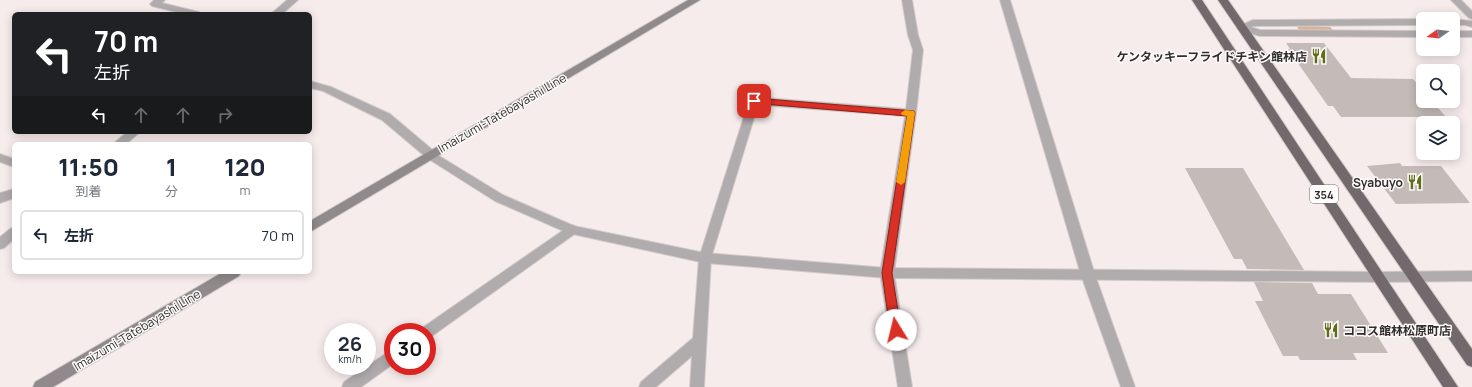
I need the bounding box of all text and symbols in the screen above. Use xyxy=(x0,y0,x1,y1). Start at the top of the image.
north arrow xyxy=(1416,12,1460,56)
map controls xyxy=(1416,12,1460,160)
text: 70 m xyxy=(94,22,158,60)
icon: left xyxy=(28,28,80,80)
restaurant icon: ケンタッキーフライドチキン館林店 xyxy=(1310,47,1328,65)
place label: ケンタッキーフライドチキン館林店 xyxy=(1116,48,1307,65)
text: 左折 xyxy=(94,60,130,84)
button: search xyxy=(1416,64,1460,108)
street label: Imaizumi-Tatebayashi Line xyxy=(435,69,569,157)
pin xyxy=(737,84,771,118)
icon: arrive xyxy=(743,90,765,112)
icon: left xyxy=(88,104,110,126)
icon: ahead xyxy=(130,104,152,126)
icon: ahead xyxy=(172,104,194,126)
icon: right xyxy=(214,104,236,126)
button: layers xyxy=(1416,116,1460,160)
text: 11:50 xyxy=(58,150,119,183)
text: 1 xyxy=(166,150,177,183)
text: 120 xyxy=(224,150,266,183)
restaurant icon: Syabuyo xyxy=(1406,173,1424,191)
place label: Syabuyo xyxy=(1353,174,1403,191)
text: m xyxy=(239,181,251,199)
text: 到着 xyxy=(76,182,102,200)
text: 分 xyxy=(165,182,178,200)
road number: 354 xyxy=(1310,185,1338,203)
icon: left xyxy=(30,224,52,246)
text: 左折 xyxy=(64,225,94,246)
text: 70 m xyxy=(262,225,294,246)
street label: Imaizumi-Tatebayashi Line xyxy=(70,285,204,375)
position arrow xyxy=(875,309,917,351)
restaurant icon: ココス館林松原町店 xyxy=(1322,321,1340,339)
place label: ココス館林松原町店 xyxy=(1343,322,1451,339)
speed limit sign: 30 xyxy=(384,323,436,375)
text: 26 xyxy=(338,330,362,357)
text: km/h xyxy=(338,352,362,366)

